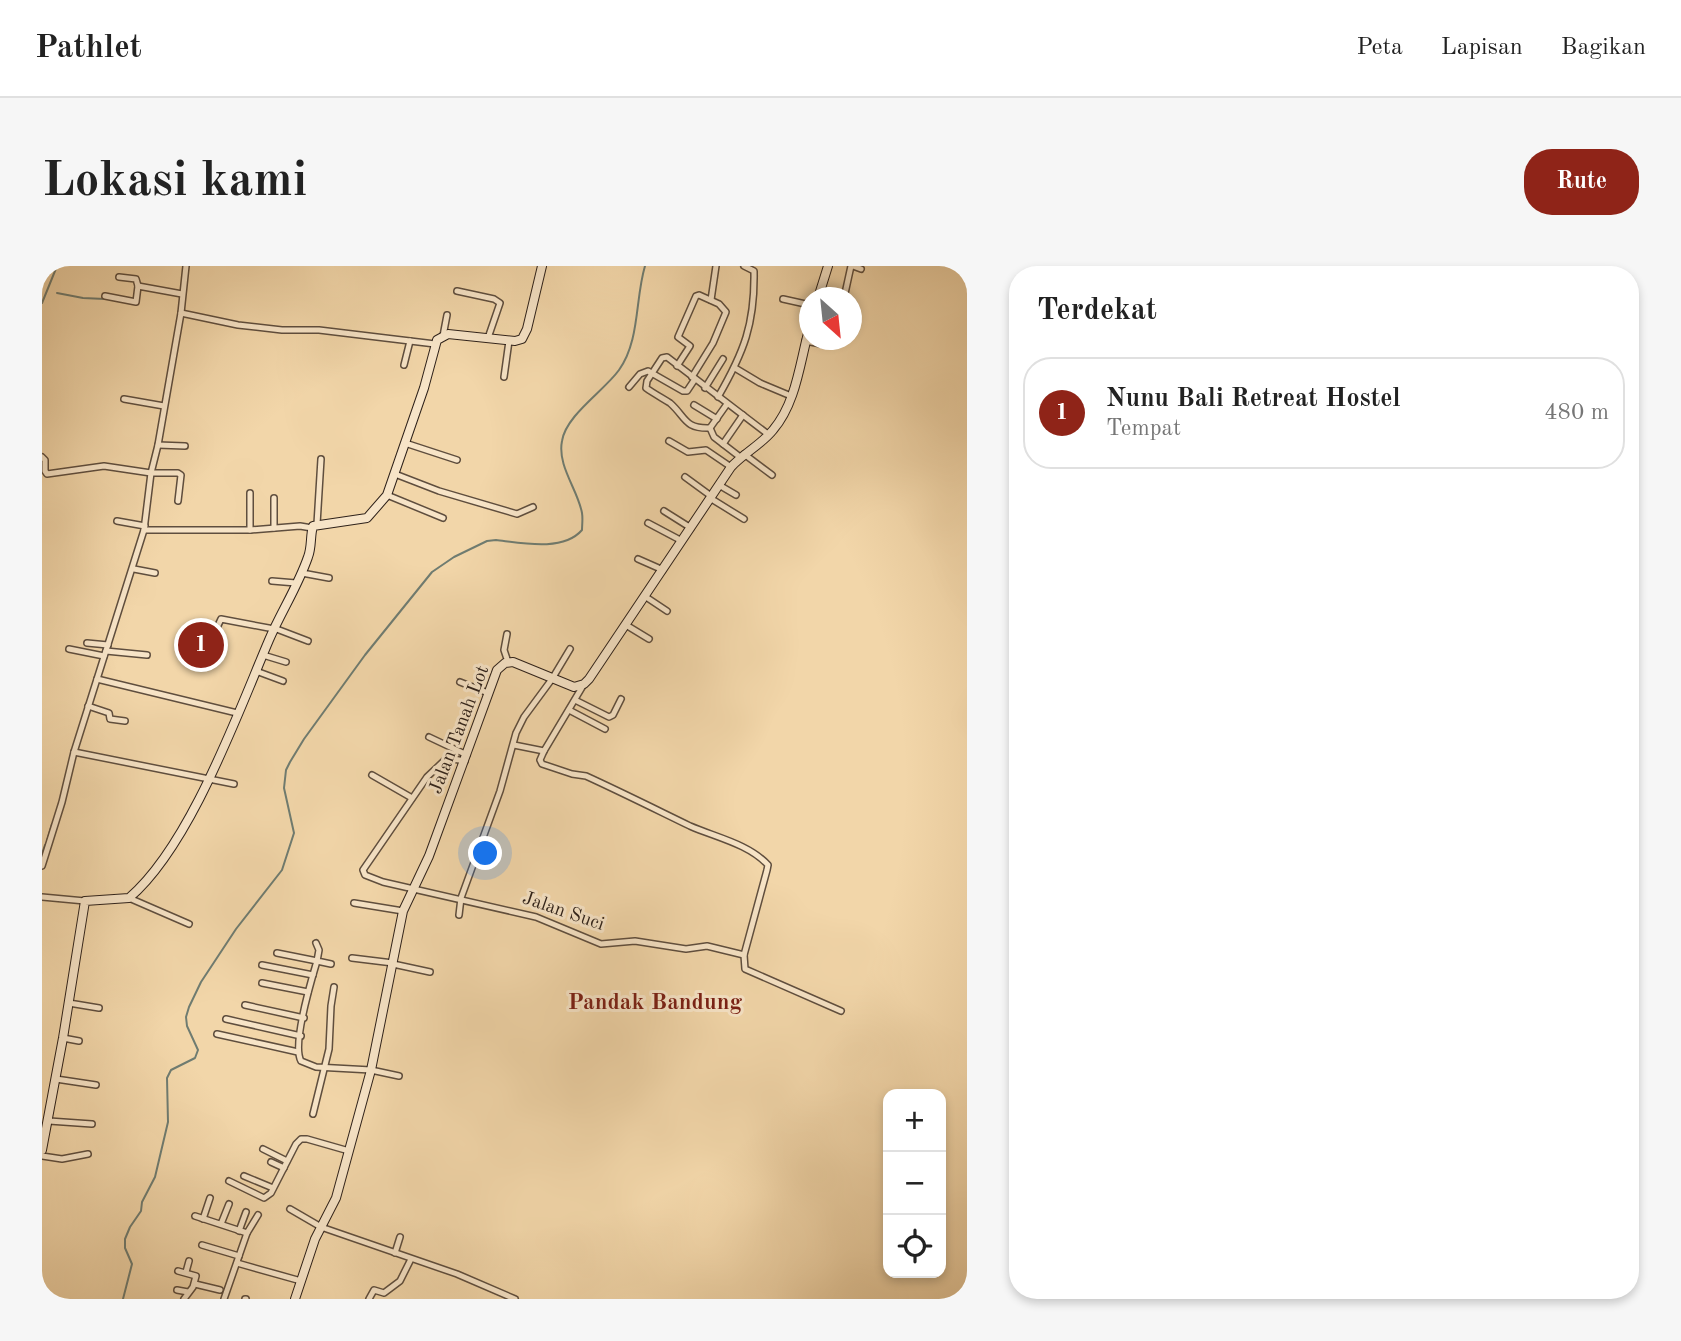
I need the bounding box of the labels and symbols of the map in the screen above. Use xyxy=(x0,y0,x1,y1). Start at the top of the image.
north arrow xyxy=(799,287,862,350)
pin: 1 xyxy=(178,619,224,671)
street label: Jalan Tanah Lot xyxy=(427,663,493,797)
your location xyxy=(468,836,502,870)
street label: Jalan Suci xyxy=(520,889,606,935)
district label: Pandak Bandung xyxy=(568,991,742,1014)

